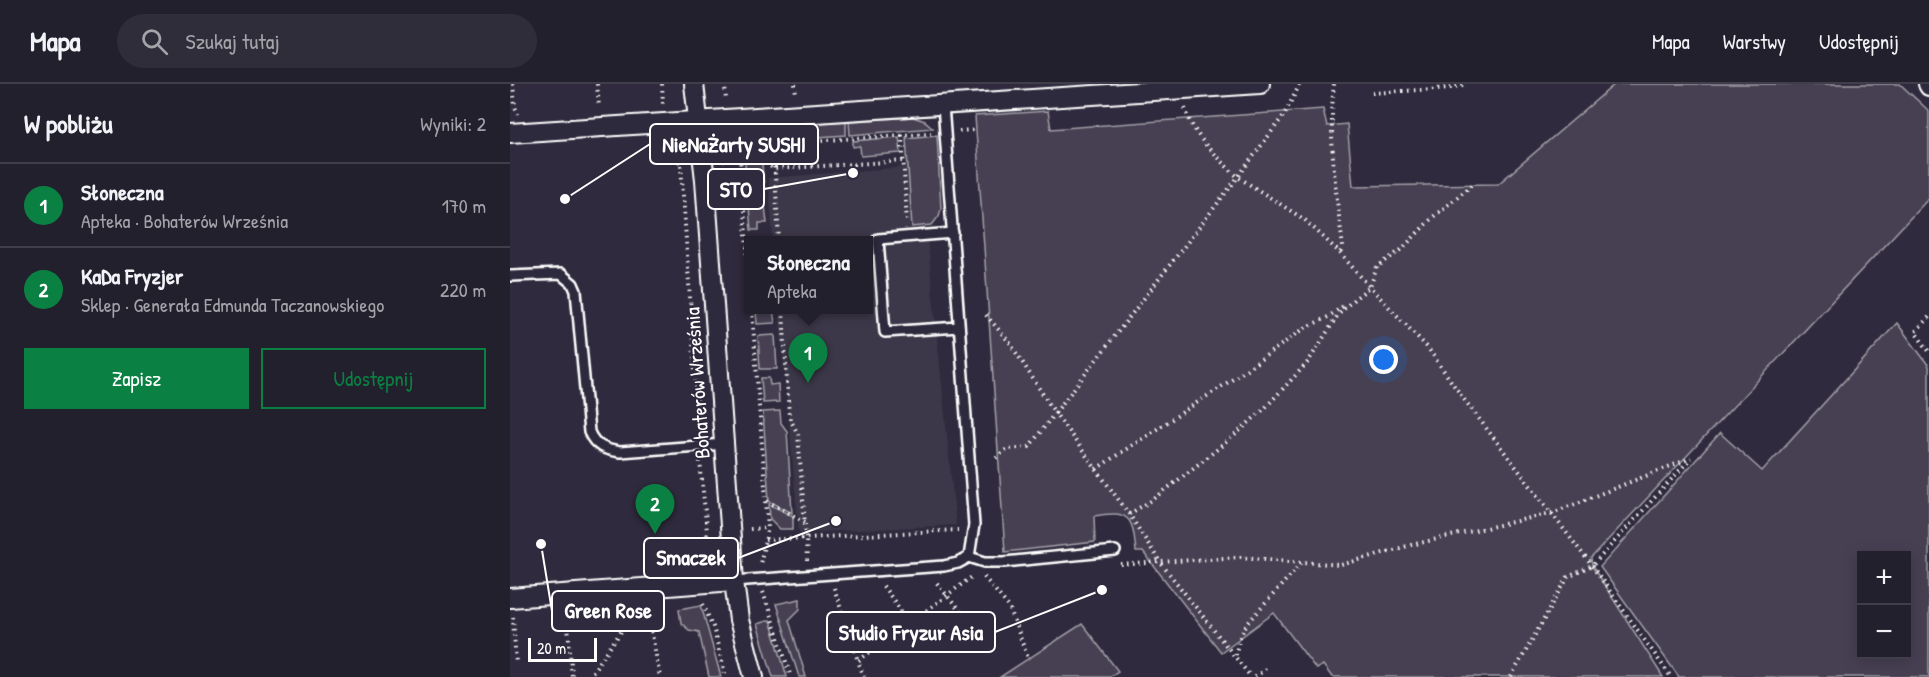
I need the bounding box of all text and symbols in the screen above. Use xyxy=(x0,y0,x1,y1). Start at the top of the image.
search box xyxy=(117,14,537,68)
text: Mapa xyxy=(30,22,81,60)
icon: search xyxy=(138,25,171,58)
text: Szukaj tutaj xyxy=(186,26,280,56)
text: Mapa xyxy=(1652,27,1690,56)
text: Warstwy xyxy=(1723,27,1786,56)
text: Udostępnij xyxy=(1819,27,1899,56)
text: W pobliżu xyxy=(24,106,113,141)
text: Wyniki: 2 xyxy=(420,110,486,137)
callout: NieNaŻarty SUSHI xyxy=(650,124,818,164)
text: NieNaŻarty SUSHI xyxy=(662,129,806,160)
callout: STO xyxy=(708,169,764,209)
text: STO xyxy=(720,174,752,204)
text: Słoneczna xyxy=(81,177,164,207)
text: 1 xyxy=(40,192,47,219)
text: 170 m xyxy=(442,192,486,219)
text: Apteka · Bohaterów Września xyxy=(81,207,288,234)
popup xyxy=(744,236,873,314)
text: Słoneczna xyxy=(767,247,850,277)
text: KaDa Fryzjer xyxy=(81,261,183,291)
text: 2 xyxy=(39,276,48,303)
text: 220 m xyxy=(440,276,486,303)
text: Apteka xyxy=(767,277,817,304)
text: Sklep · Generała Edmunda Taczanowskiego xyxy=(81,291,384,318)
street label: Bohaterów Września xyxy=(677,306,717,460)
pin: 1 xyxy=(788,334,828,383)
your location xyxy=(1369,345,1398,374)
button: Zapisz xyxy=(24,348,249,409)
button: Udostępnij xyxy=(261,348,486,409)
pin: 2 xyxy=(636,484,674,534)
callout: Smaczek xyxy=(644,538,738,578)
text: Smaczek xyxy=(656,542,727,572)
map controls xyxy=(1857,551,1911,659)
button: + xyxy=(1857,551,1911,605)
callout: Green Rose xyxy=(552,591,664,631)
text: Green Rose xyxy=(564,595,652,625)
button: − xyxy=(1857,605,1911,659)
callout: Studio Fryzur Asia xyxy=(827,612,995,652)
text: Studio Fryzur Asia xyxy=(839,617,984,648)
scale bar xyxy=(528,635,597,662)
text: 20 m xyxy=(537,637,566,659)

